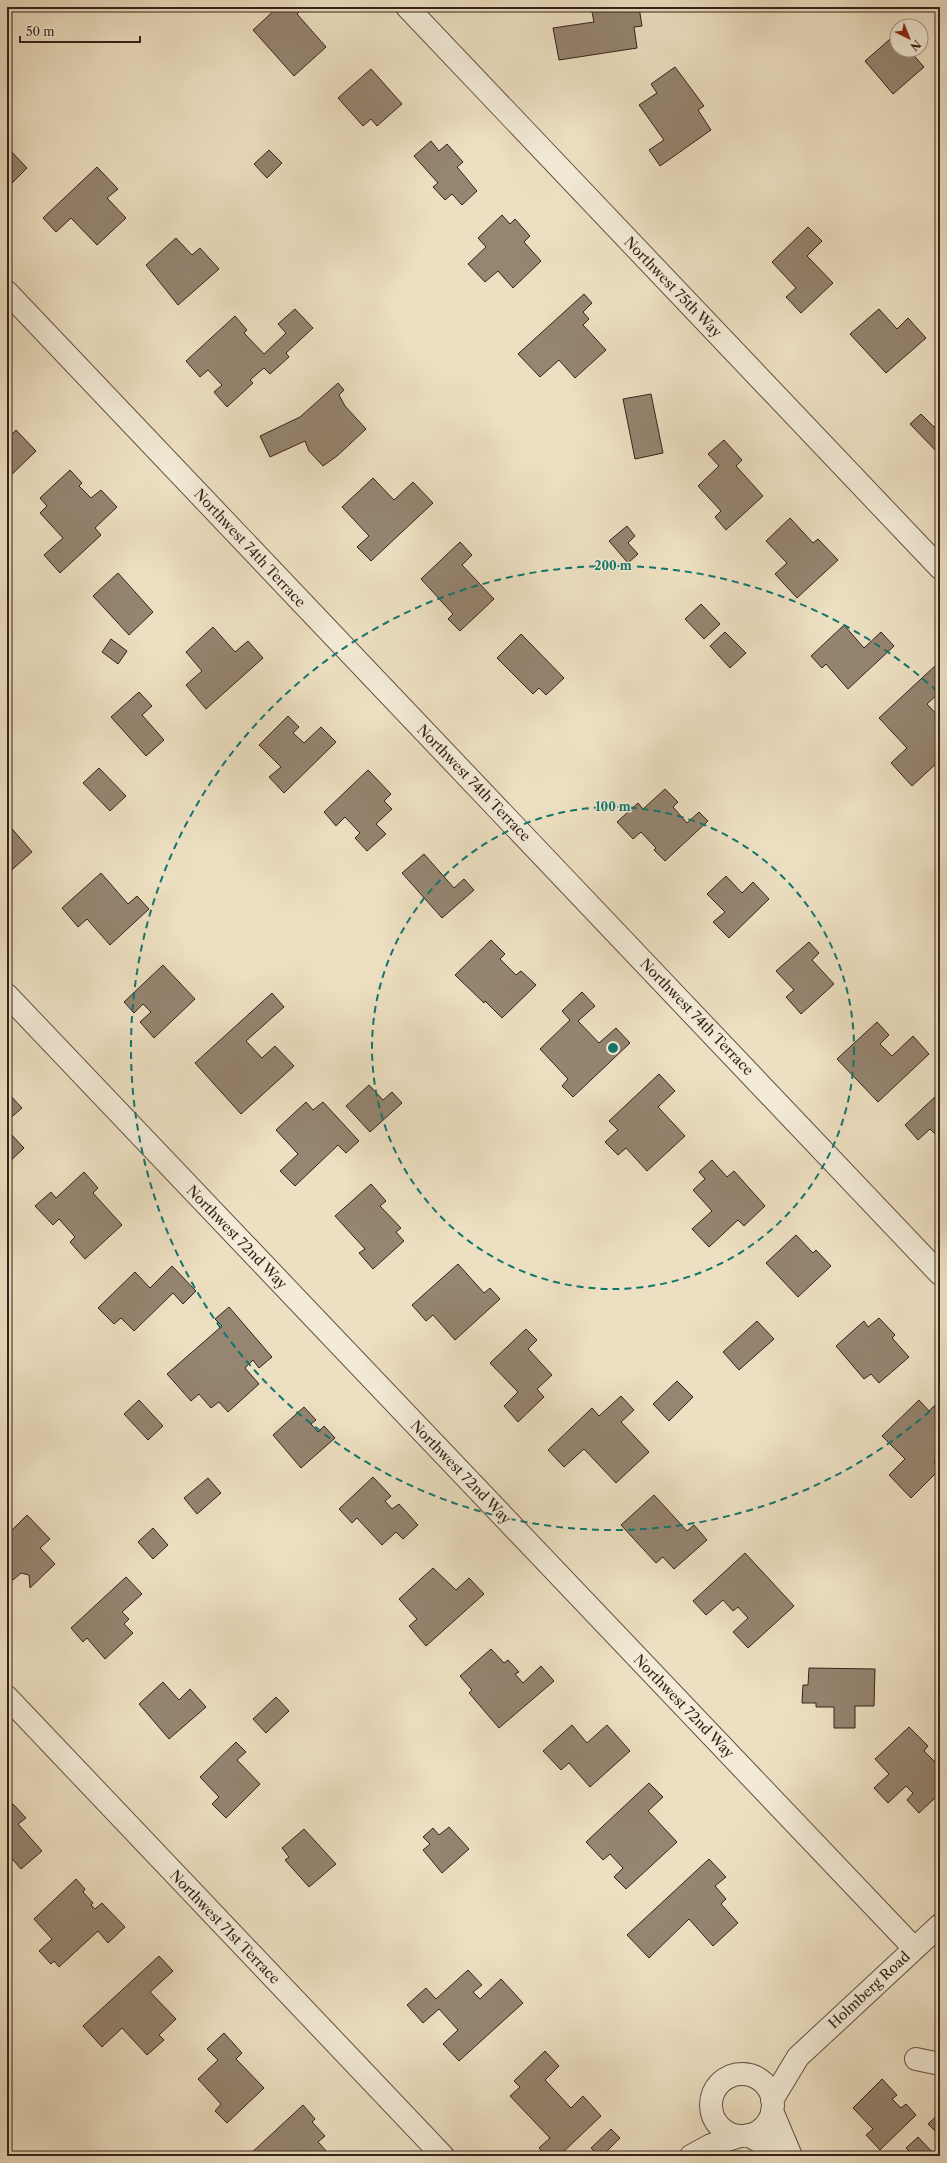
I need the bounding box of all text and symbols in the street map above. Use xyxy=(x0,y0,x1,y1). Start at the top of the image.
scale bar xyxy=(20,18,140,44)
north arrow xyxy=(889,18,929,58)
text: 50 m xyxy=(26,24,55,39)
text: N xyxy=(907,37,924,54)
street label: Northwest 75th Way xyxy=(620,233,726,341)
street label: Northwest 74th Terrace xyxy=(190,485,310,611)
text: 200 m xyxy=(594,558,632,573)
street label: Northwest 74th Terrace xyxy=(413,721,535,845)
text: 100 m xyxy=(595,799,631,814)
street label: Northwest 74th Terrace xyxy=(636,955,758,1079)
centre of rings xyxy=(606,1041,620,1055)
street label: Northwest 72nd Way xyxy=(183,1181,291,1293)
street label: Northwest 72nd Way xyxy=(407,1416,515,1528)
street label: Northwest 72nd Way xyxy=(630,1650,738,1762)
street label: Northwest 71st Terrace xyxy=(166,1866,284,1988)
street label: Holmberg Road xyxy=(824,1947,914,2032)

